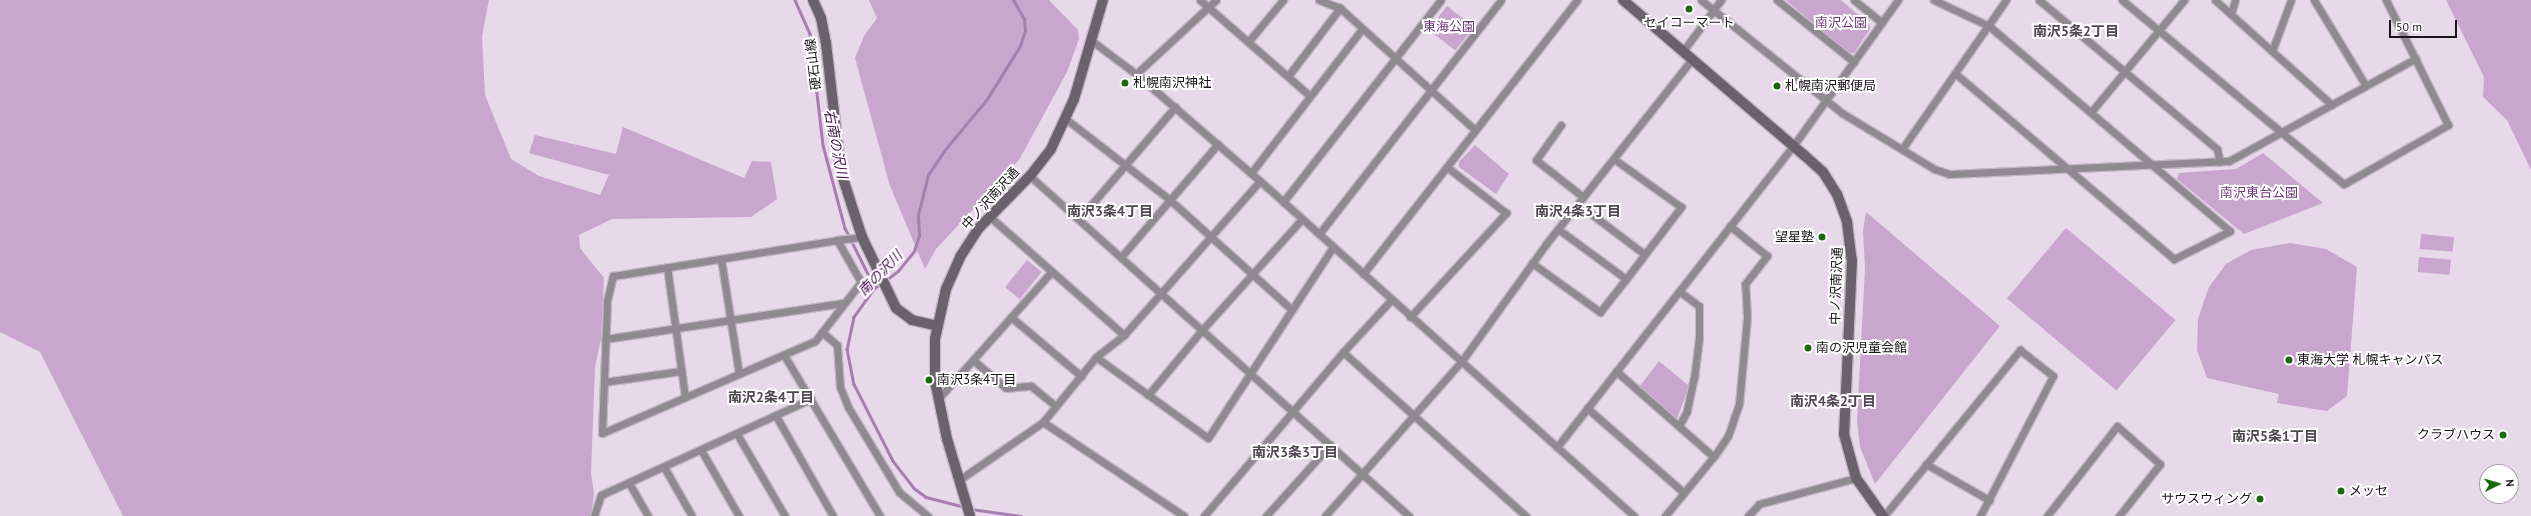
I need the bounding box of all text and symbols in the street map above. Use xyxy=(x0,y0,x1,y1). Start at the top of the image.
marker: セイコーマート xyxy=(1684,4,1694,14)
scale bar xyxy=(2391,12,2459,38)
place label: セイコーマート xyxy=(1644,15,1734,31)
park label: 南沢公園 xyxy=(1815,15,1867,31)
park label: 東海公園 xyxy=(1423,19,1475,35)
text: 50 m xyxy=(2396,19,2422,34)
district label: 南沢5条2丁目 xyxy=(2033,23,2119,39)
street label: 硬石山線 xyxy=(803,37,825,91)
place label: 札幌南沢神社 xyxy=(1133,75,1211,91)
marker: 札幌南沢神社 xyxy=(1120,78,1130,88)
place label: 札幌南沢郵便局 xyxy=(1785,78,1876,94)
marker: 札幌南沢郵便局 xyxy=(1772,81,1782,91)
water label: 右南の沢川 xyxy=(821,108,851,180)
street label: 中ノ沢南沢通 xyxy=(959,165,1023,233)
park label: 南沢東台公園 xyxy=(2220,185,2298,201)
district label: 南沢3条4丁目 xyxy=(1067,203,1153,219)
district label: 南沢4条3丁目 xyxy=(1535,203,1621,219)
place label: 望星塾 xyxy=(1775,229,1814,245)
marker: 望星塾 xyxy=(1817,232,1827,242)
water label: 南の沢川 xyxy=(855,247,905,299)
street label: 中ノ沢南沢通 xyxy=(1828,247,1846,325)
place label: 南の沢児童会館 xyxy=(1816,340,1907,356)
marker: 南の沢児童会館 xyxy=(1803,343,1813,353)
place label: 東海大学 札幌キャンパス xyxy=(2297,352,2443,368)
marker: 東海大学 札幌キャンパス xyxy=(2284,355,2294,365)
place label: 南沢3条4丁目 xyxy=(937,372,1016,388)
marker: 南沢3条4丁目 xyxy=(924,375,934,385)
district label: 南沢2条4丁目 xyxy=(728,389,814,405)
district label: 南沢4条2丁目 xyxy=(1790,393,1876,409)
place label: クラブハウス xyxy=(2417,427,2495,443)
district label: 南沢5条1丁目 xyxy=(2232,428,2318,444)
marker: クラブハウス xyxy=(2498,430,2508,440)
district label: 南沢3条3丁目 xyxy=(1252,444,1338,460)
north arrow xyxy=(2479,464,2519,504)
text: N xyxy=(2503,479,2517,487)
place label: メッセ xyxy=(2349,483,2388,499)
marker: メッセ xyxy=(2336,486,2346,496)
place label: サウスウィング xyxy=(2161,491,2252,507)
marker: サウスウィング xyxy=(2255,494,2265,504)

